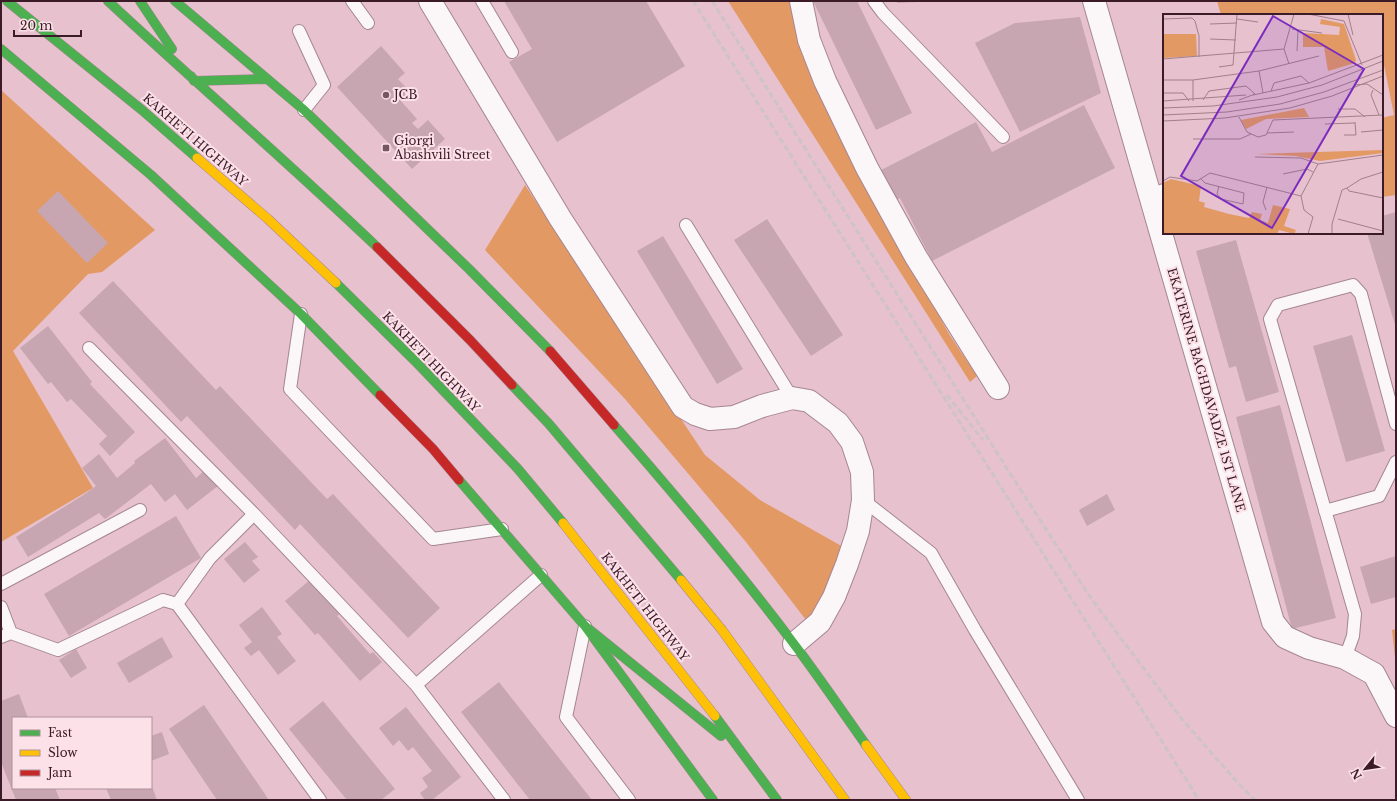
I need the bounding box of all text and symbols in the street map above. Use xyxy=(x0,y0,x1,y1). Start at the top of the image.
scale bar xyxy=(14,12,81,38)
inset map xyxy=(1163,14,1383,234)
text: 20 m xyxy=(20,18,52,33)
place label: JCB xyxy=(392,87,417,102)
street label: KAKHETI HIGHWAY xyxy=(140,90,251,189)
marker: JCB xyxy=(381,90,391,100)
place label: Giorgi Abashvili Street xyxy=(393,133,491,162)
marker: Giorgi Abashvili Street xyxy=(381,143,391,153)
street label: EKATERINE BAGHDAVADZE 1ST LANE xyxy=(1164,266,1249,514)
street label: KAKHETI HIGHWAY xyxy=(379,308,483,415)
street label: KAKHETI HIGHWAY xyxy=(598,549,693,664)
legend xyxy=(12,717,152,789)
text: Fast xyxy=(48,725,73,740)
text: Slow xyxy=(48,745,78,760)
north arrow xyxy=(1345,749,1385,789)
text: Jam xyxy=(46,765,72,780)
text: N xyxy=(1347,765,1365,782)

